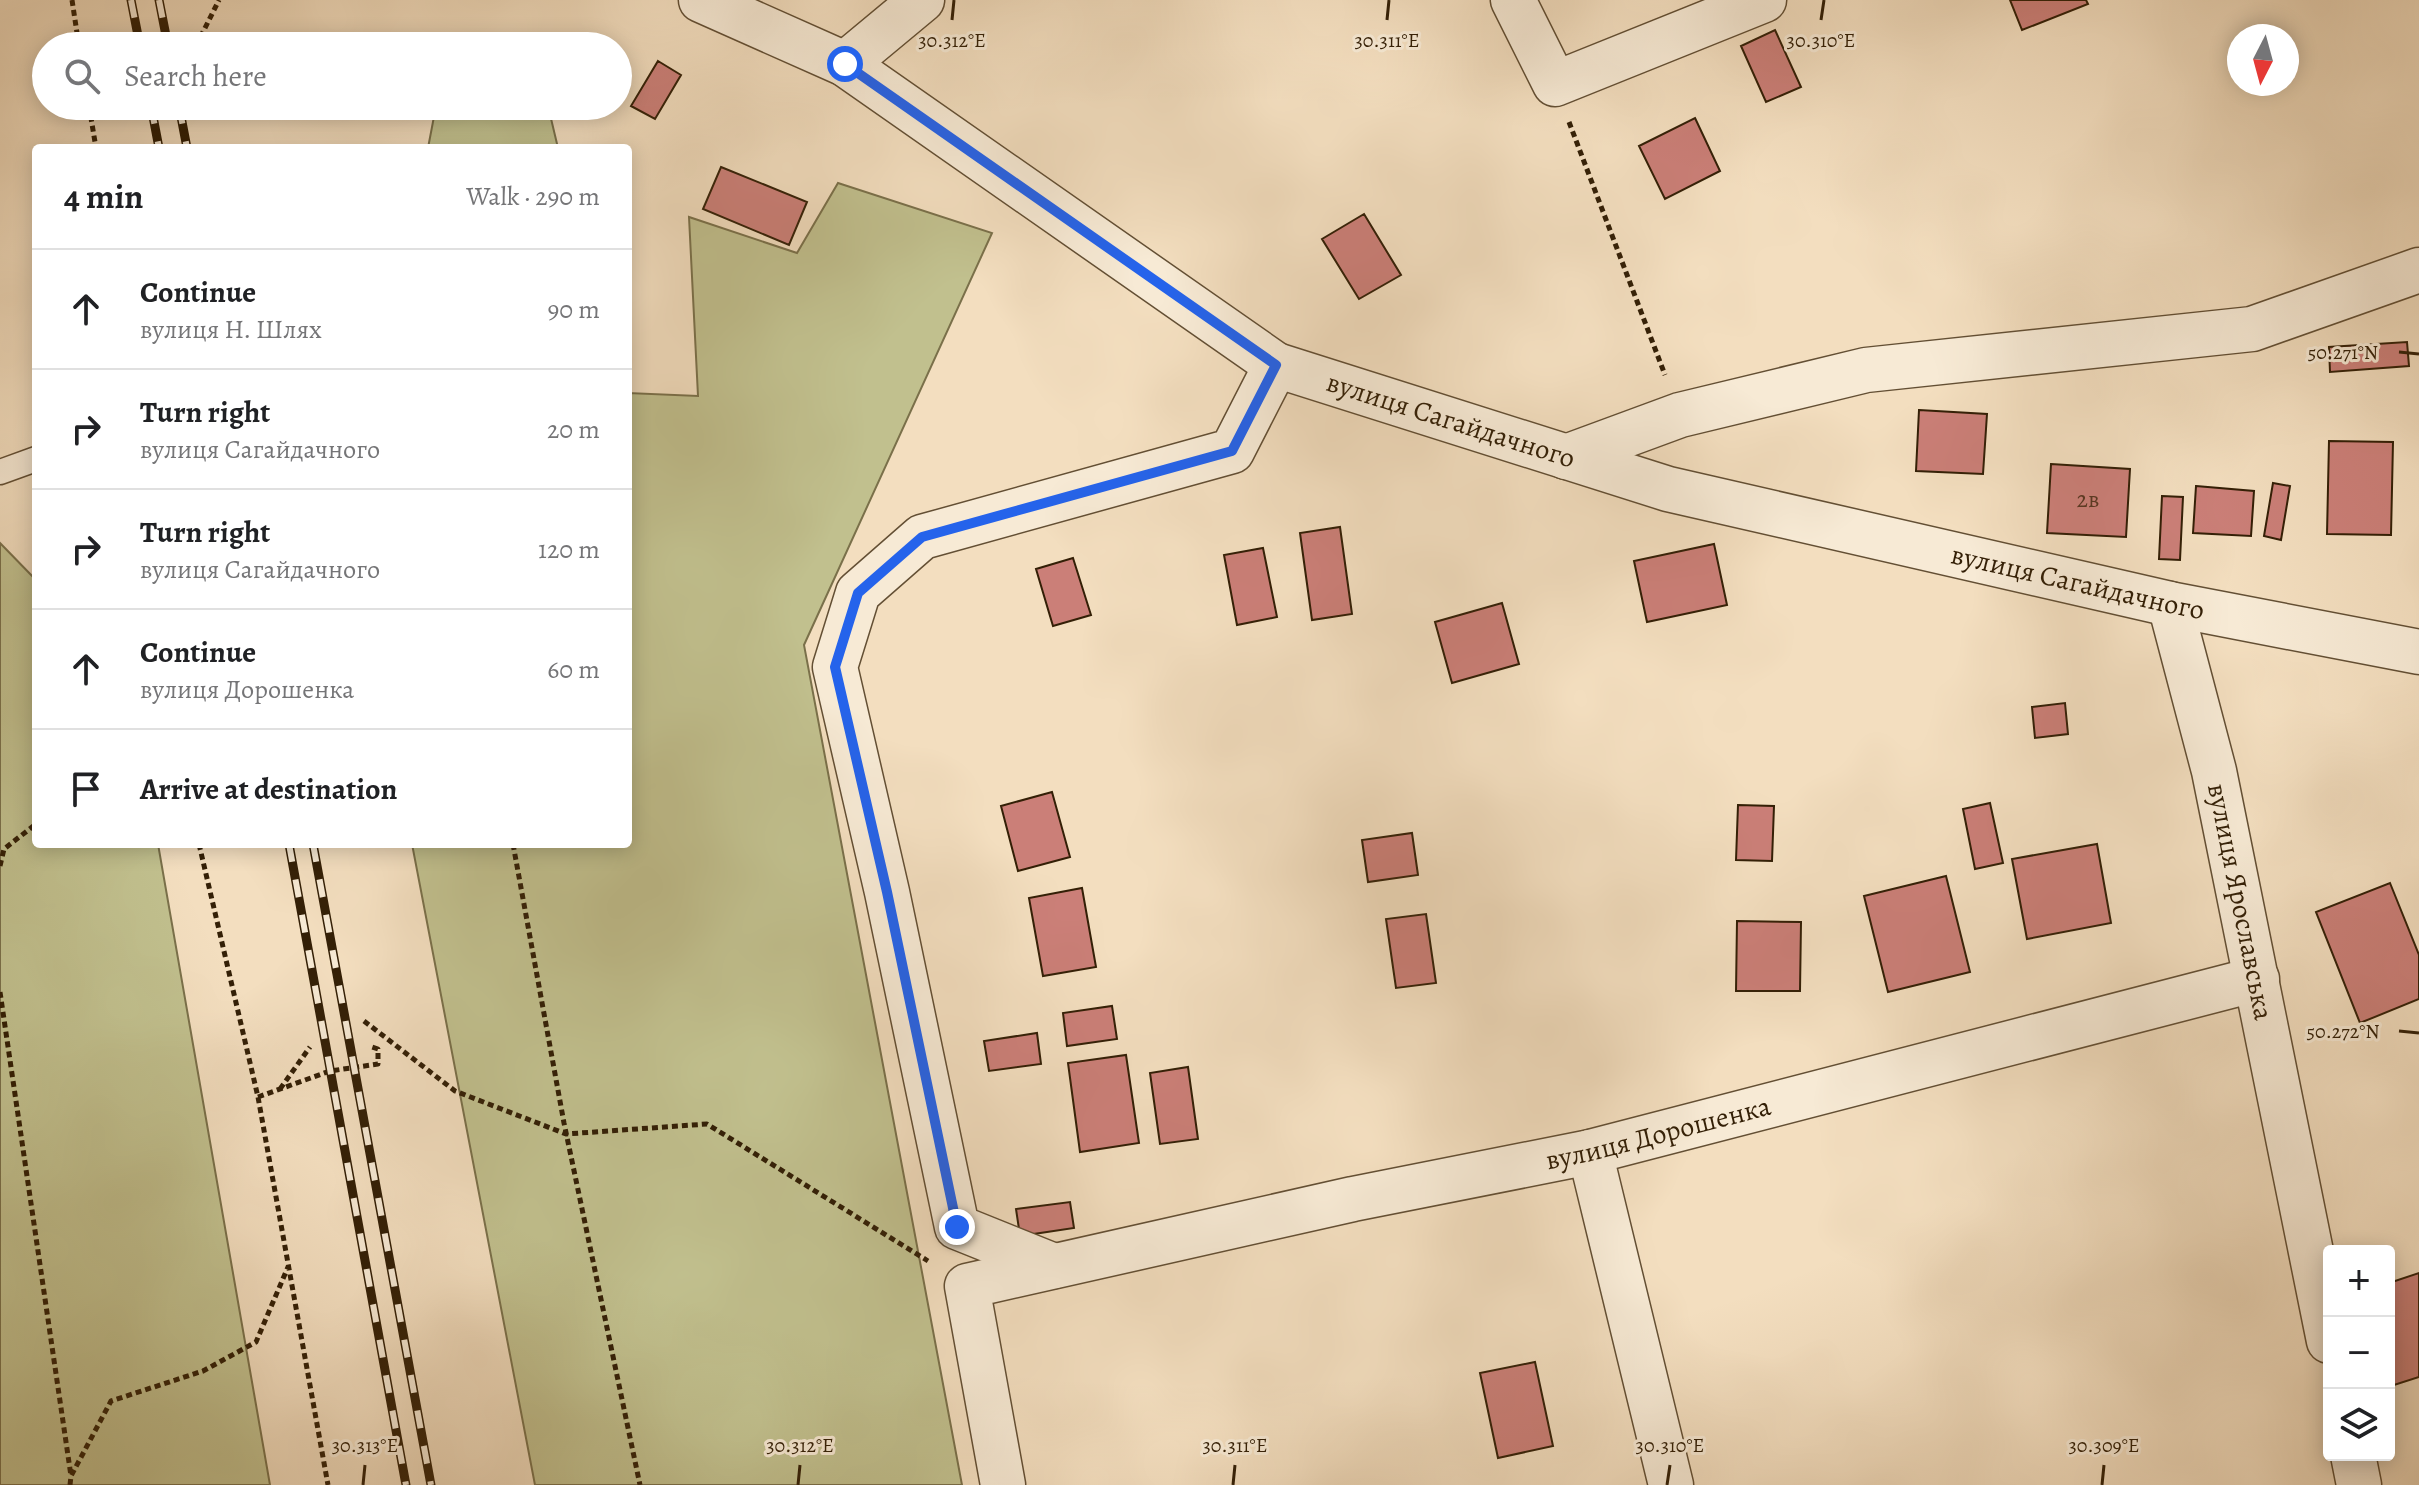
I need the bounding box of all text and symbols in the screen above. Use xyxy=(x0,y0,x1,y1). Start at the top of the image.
north arrow xyxy=(2227,24,2299,96)
text: 30.312°E xyxy=(918,27,986,54)
text: 30.311°E xyxy=(1355,27,1419,54)
text: 30.310°E xyxy=(1787,27,1855,54)
search box xyxy=(32,32,632,120)
route start xyxy=(827,46,863,82)
icon: search xyxy=(60,54,104,98)
text: Search here xyxy=(124,56,267,96)
text: 4 min xyxy=(64,173,143,220)
text: Walk · 290 m xyxy=(466,179,600,214)
text: Continue xyxy=(140,272,256,312)
icon: ahead xyxy=(64,287,108,331)
text: 90 m xyxy=(548,292,600,327)
text: вулиця Н. Шлях xyxy=(140,312,322,347)
text: 50.271°N xyxy=(2308,339,2378,366)
street label: вулиця Сагайдачного xyxy=(1322,363,1580,477)
text: Turn right xyxy=(140,392,270,432)
icon: right xyxy=(64,407,108,451)
text: 20 m xyxy=(547,412,600,447)
text: вулиця Сагайдачного xyxy=(140,432,380,467)
house number: 2в xyxy=(2077,483,2099,515)
text: Turn right xyxy=(140,512,270,552)
icon: right xyxy=(64,527,108,571)
text: 120 m xyxy=(538,532,600,567)
street label: вулиця Сагайдачного xyxy=(1947,535,2208,629)
text: вулиця Сагайдачного xyxy=(140,552,380,587)
text: Continue xyxy=(140,632,256,672)
icon: ahead xyxy=(64,647,108,691)
text: 60 m xyxy=(547,652,600,687)
text: вулиця Дорошенка xyxy=(140,672,354,707)
icon: arrive xyxy=(64,767,108,811)
text: Arrive at destination xyxy=(140,769,397,809)
street label: вулиця Ярославська xyxy=(2198,780,2283,1023)
text: 50.272°N xyxy=(2306,1018,2380,1045)
street label: вулиця Дорошенка xyxy=(1542,1087,1775,1179)
route end xyxy=(939,1209,975,1245)
map controls xyxy=(2323,1245,2395,1461)
button: + xyxy=(2323,1245,2395,1317)
button: − xyxy=(2323,1317,2395,1389)
button: layers xyxy=(2323,1389,2395,1461)
text: 30.313°E xyxy=(332,1432,398,1459)
text: 30.312°E xyxy=(766,1432,834,1459)
text: 30.311°E xyxy=(1203,1432,1267,1459)
text: 30.310°E xyxy=(1636,1432,1704,1459)
text: 30.309°E xyxy=(2068,1432,2140,1459)

